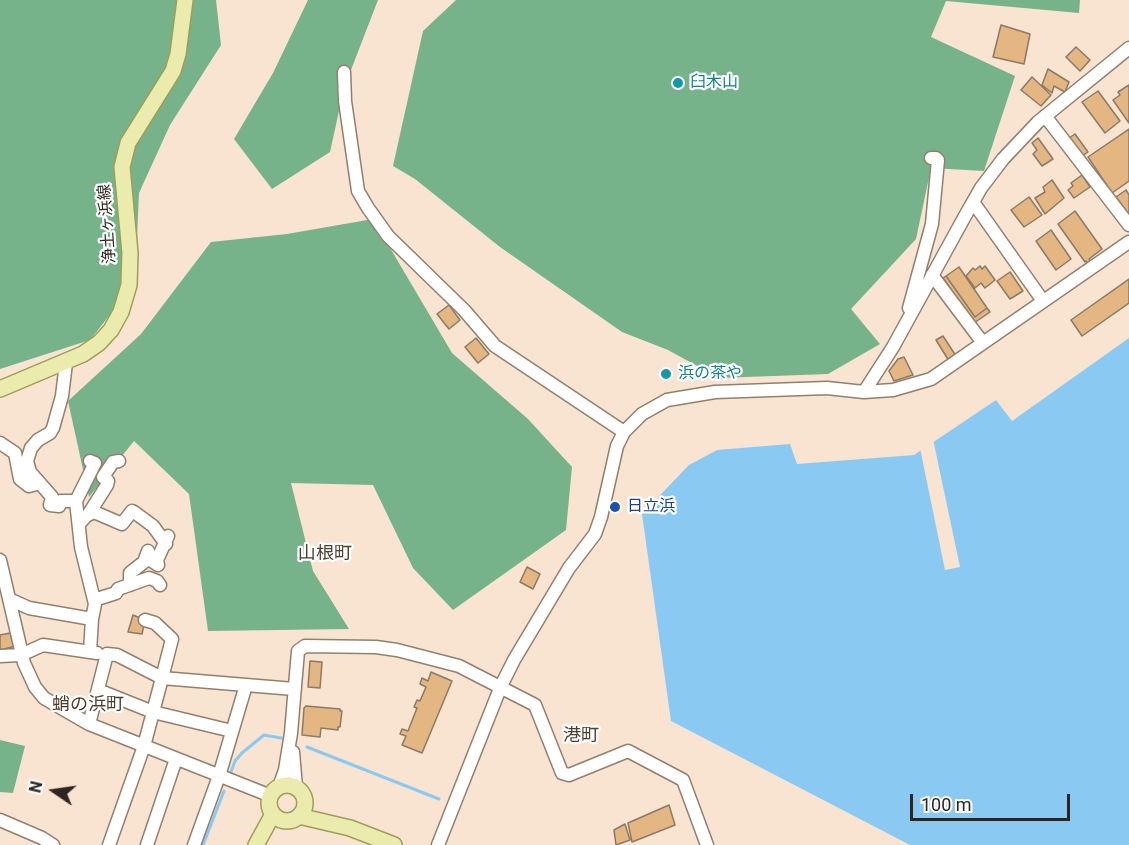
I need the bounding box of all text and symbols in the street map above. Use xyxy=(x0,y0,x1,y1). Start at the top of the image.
place label: 臼木山 xyxy=(690,73,738,93)
marker: 臼木山 xyxy=(671,76,685,90)
street label: 浄土ヶ浜線 xyxy=(96,183,120,265)
place label: 浜の茶や xyxy=(678,364,742,384)
marker: 浜の茶や xyxy=(659,367,673,381)
place label: 日立浜 xyxy=(627,497,675,517)
marker: 日立浜 xyxy=(608,500,622,514)
district label: 山根町 xyxy=(298,543,352,565)
district label: 蛸の浜町 xyxy=(52,694,124,716)
district label: 港町 xyxy=(563,725,599,747)
north arrow xyxy=(24,761,84,821)
text: N xyxy=(25,779,46,794)
scale bar xyxy=(913,782,1074,820)
text: 100 m xyxy=(921,794,972,815)

